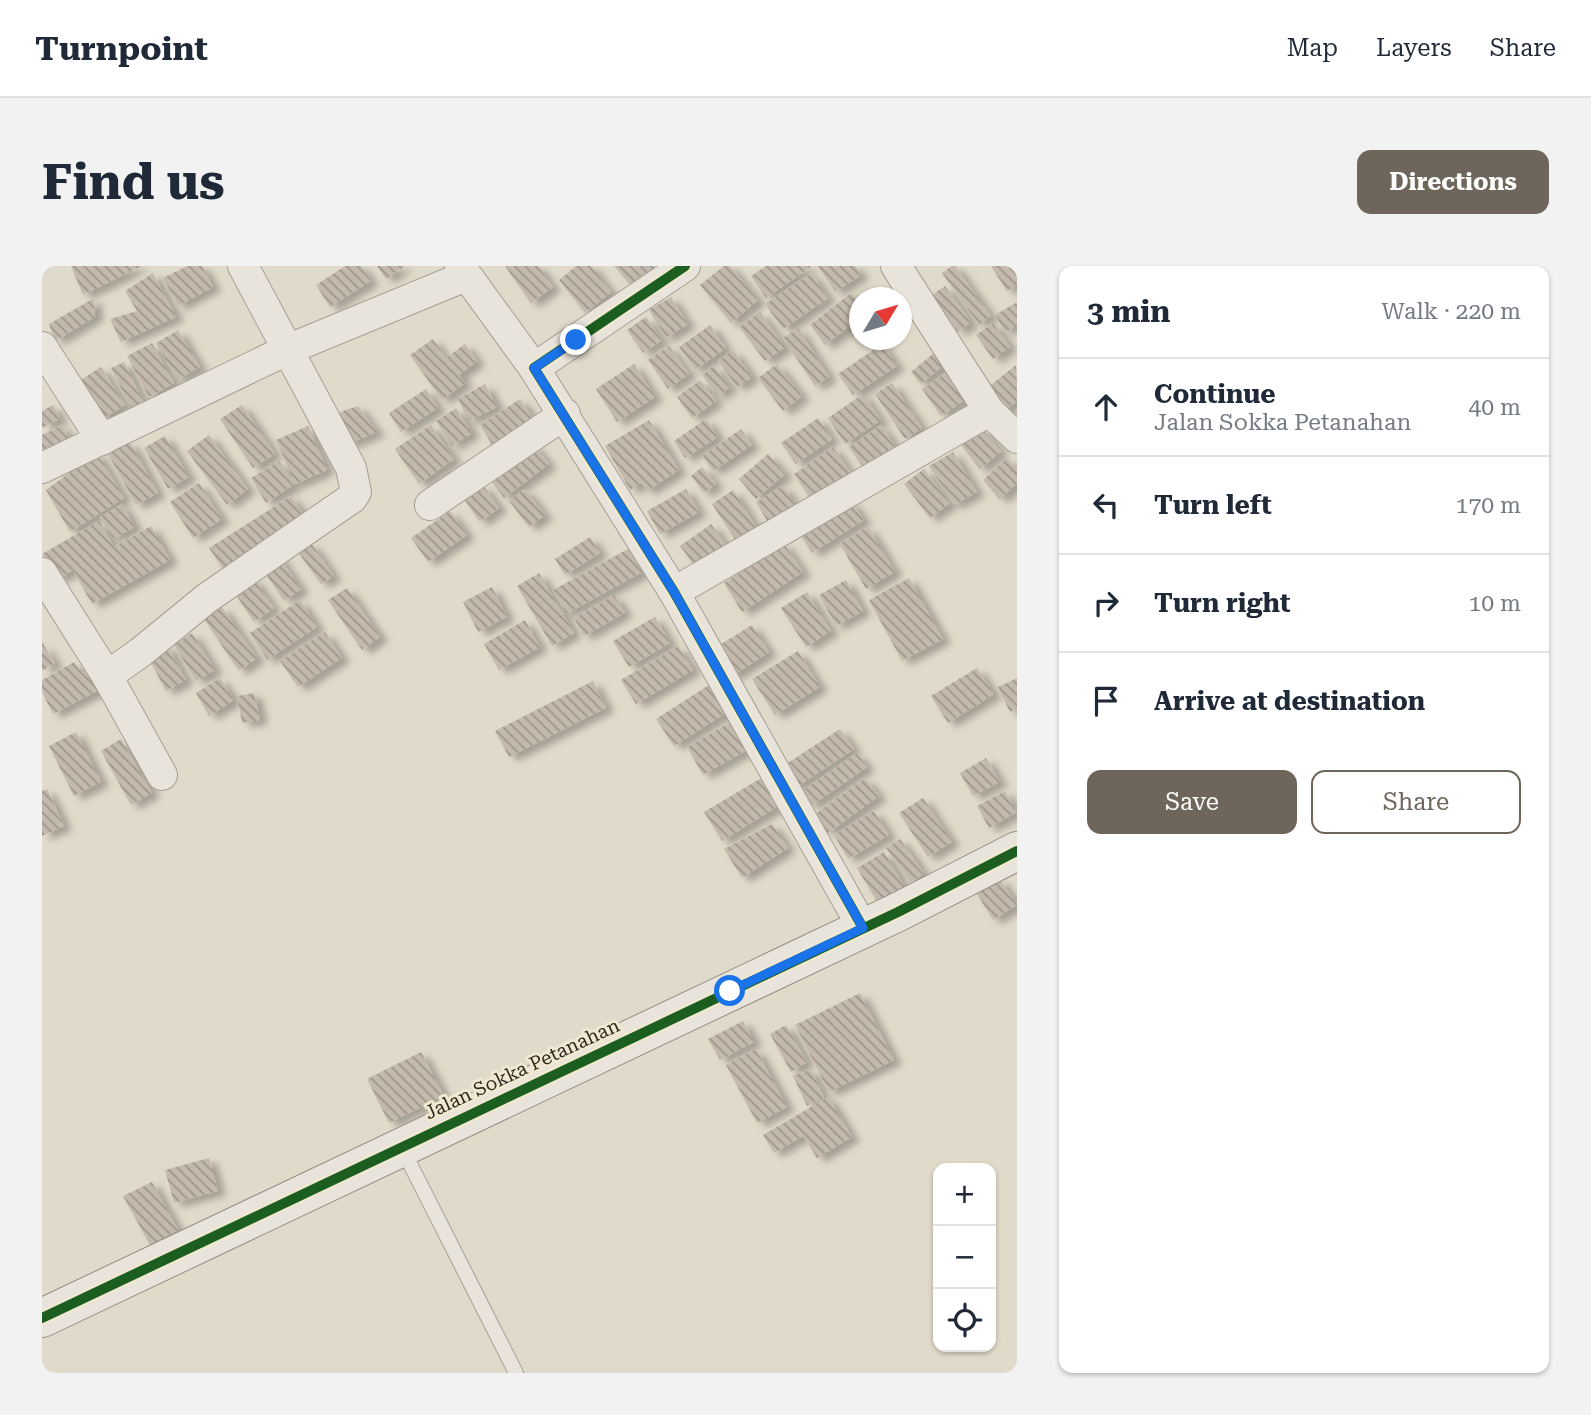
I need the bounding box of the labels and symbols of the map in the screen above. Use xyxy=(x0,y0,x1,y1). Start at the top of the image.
north arrow xyxy=(849,287,912,350)
route end xyxy=(560,324,591,355)
route start xyxy=(714,975,745,1006)
street label: Jalan Sokka Petanahan xyxy=(421,1014,623,1124)

